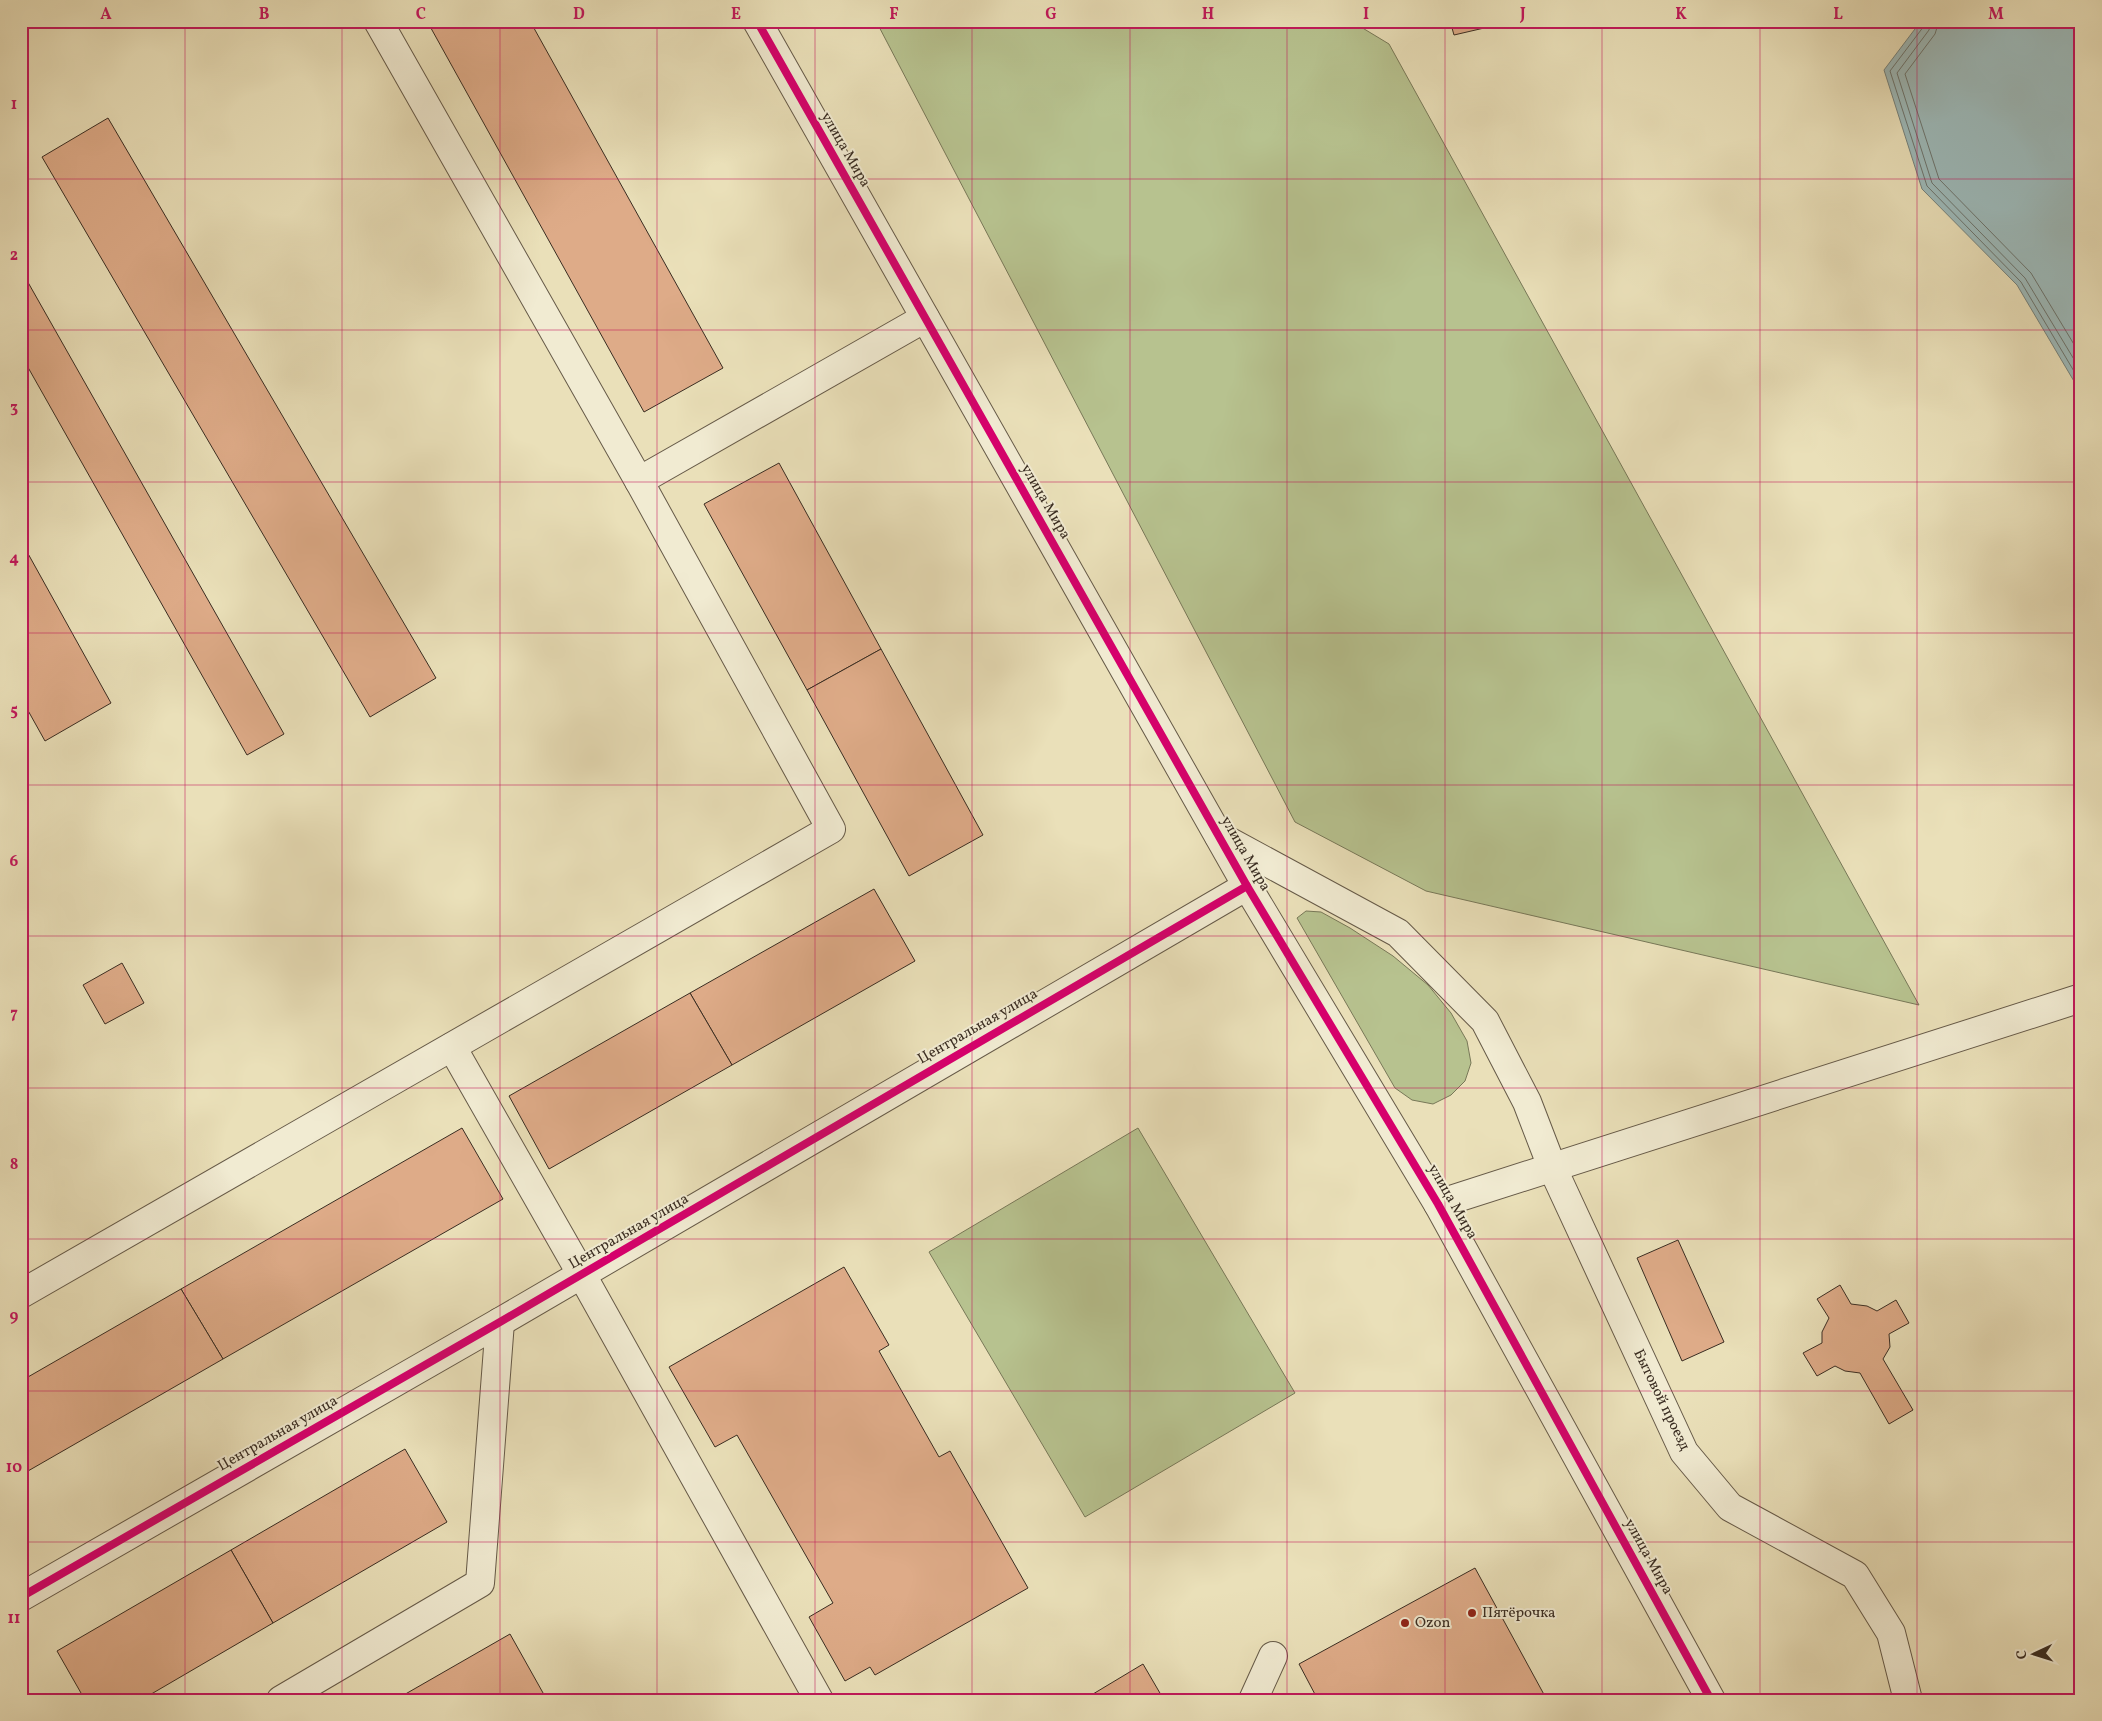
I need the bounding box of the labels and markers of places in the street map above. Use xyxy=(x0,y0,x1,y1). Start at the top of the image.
place label: Пятёрочка xyxy=(1482,1603,1556,1624)
marker: Пятёрочка xyxy=(1466,1607,1478,1619)
place label: Ozon xyxy=(1415,1613,1450,1634)
marker: Ozon xyxy=(1399,1617,1411,1629)

